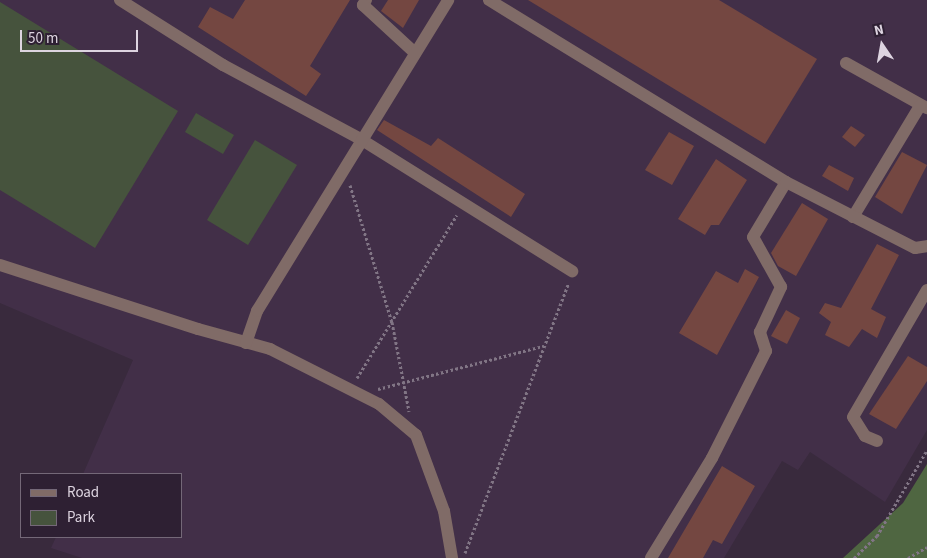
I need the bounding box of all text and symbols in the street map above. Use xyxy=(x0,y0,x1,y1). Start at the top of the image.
scale bar xyxy=(22,20,140,52)
north arrow xyxy=(857,20,907,70)
text: N xyxy=(872,20,886,41)
text: 50 m xyxy=(28,28,58,49)
legend xyxy=(20,473,182,538)
text: Road xyxy=(67,482,99,503)
text: Park xyxy=(67,507,95,528)

